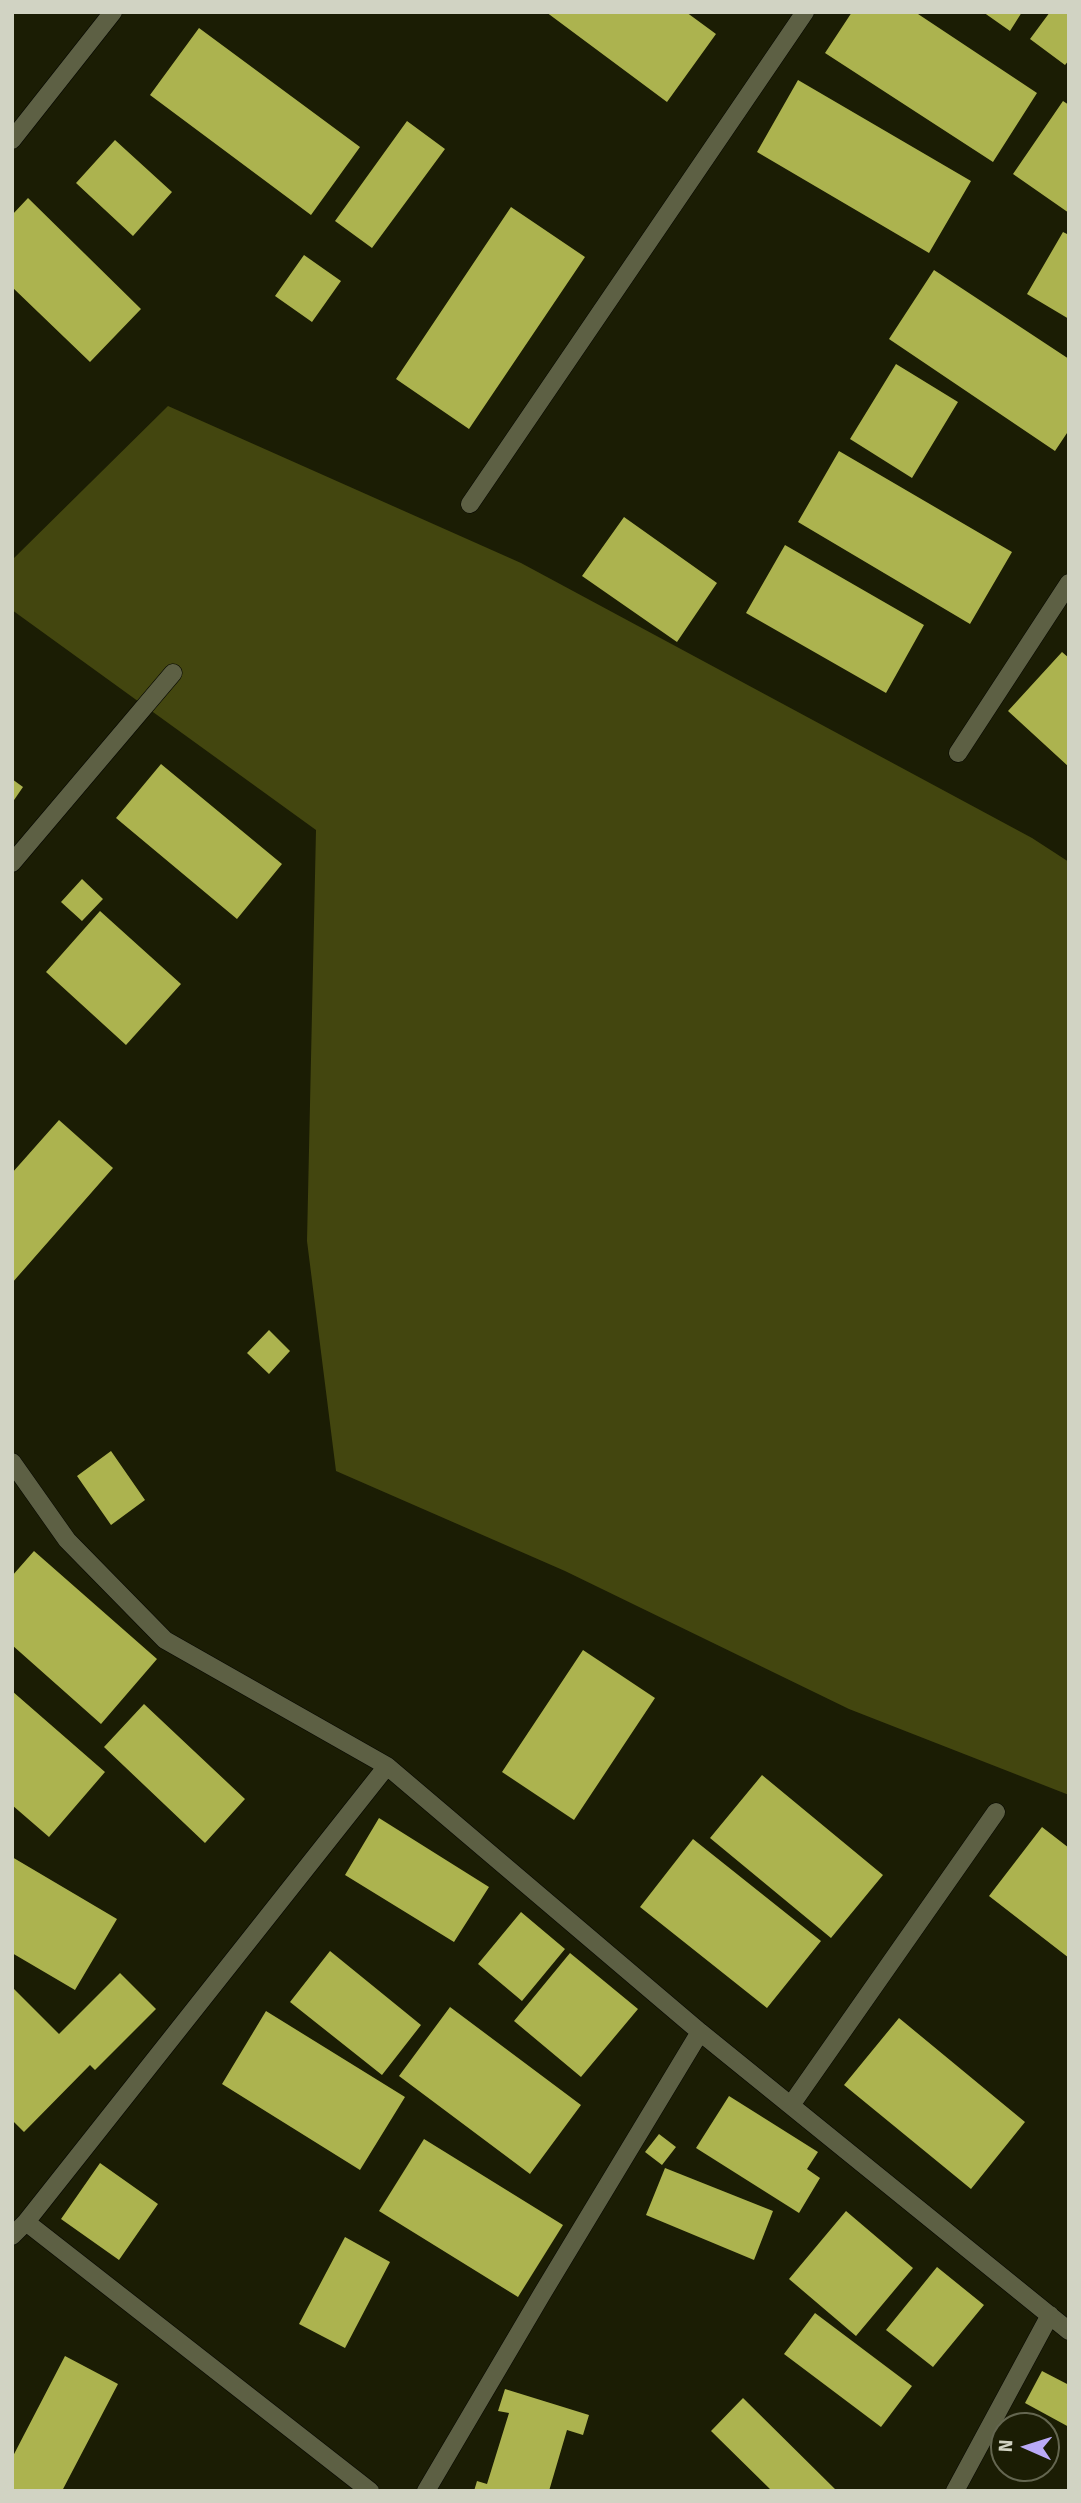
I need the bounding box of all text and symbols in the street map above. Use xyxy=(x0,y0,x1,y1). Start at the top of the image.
north arrow xyxy=(990,2412,1060,2482)
text: N xyxy=(994,2439,1017,2453)

